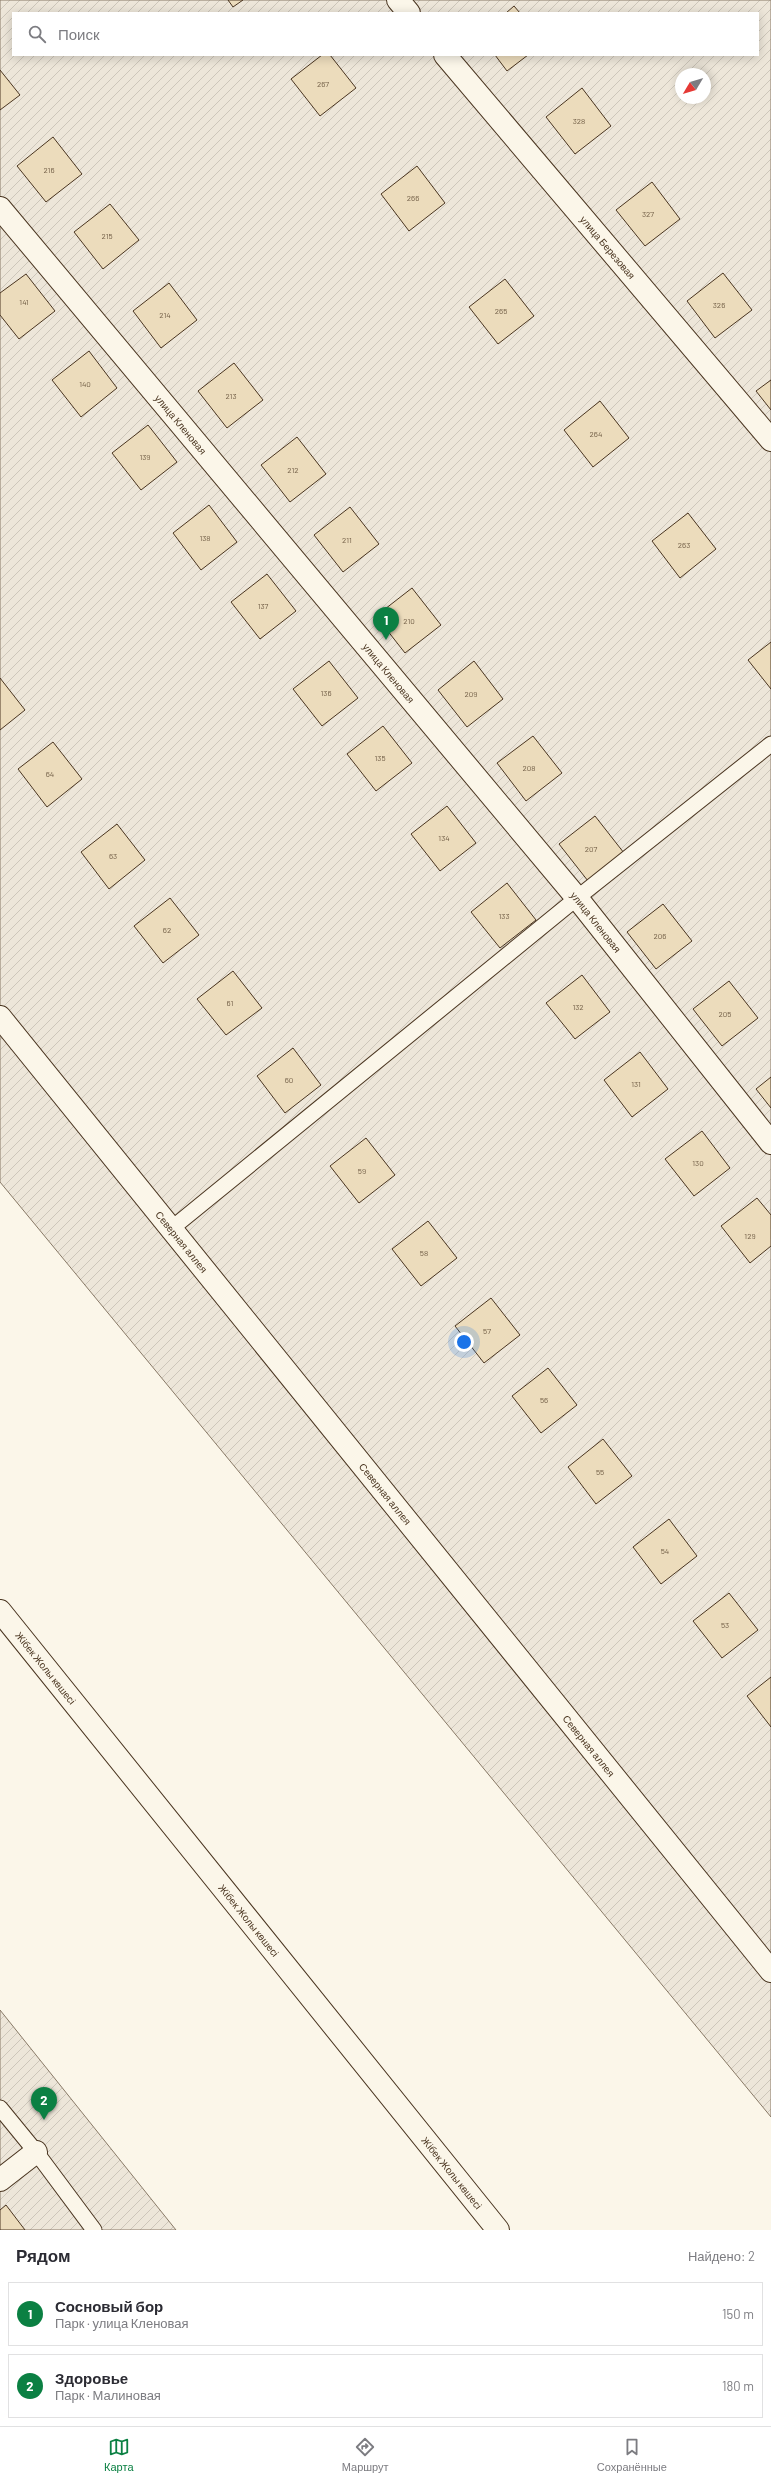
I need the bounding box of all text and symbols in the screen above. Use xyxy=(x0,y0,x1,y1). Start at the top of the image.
search box xyxy=(12,12,759,56)
icon: search xyxy=(26,23,48,45)
text: Поиск xyxy=(58,25,100,43)
north arrow xyxy=(675,68,711,104)
house number: 267 xyxy=(317,79,329,89)
house number: 328 xyxy=(573,116,585,126)
house number: 216 xyxy=(43,165,55,175)
house number: 266 xyxy=(407,193,419,203)
house number: 327 xyxy=(642,209,654,219)
street label: улица Березовая xyxy=(578,213,638,281)
house number: 215 xyxy=(101,231,113,241)
house number: 141 xyxy=(19,297,29,307)
house number: 326 xyxy=(713,300,725,310)
house number: 265 xyxy=(495,306,507,316)
house number: 214 xyxy=(159,310,171,320)
house number: 140 xyxy=(79,379,91,389)
house number: 213 xyxy=(225,391,237,401)
street label: улица Кленовая xyxy=(153,392,209,457)
house number: 264 xyxy=(590,429,602,439)
house number: 139 xyxy=(139,452,151,462)
house number: 212 xyxy=(287,465,299,475)
house number: 138 xyxy=(199,533,211,543)
house number: 211 xyxy=(342,535,352,545)
house number: 263 xyxy=(678,540,690,550)
house number: 137 xyxy=(258,601,269,611)
pin: 1 xyxy=(373,607,399,640)
house number: 210 xyxy=(403,616,415,626)
street label: улица Кленовая xyxy=(360,641,417,705)
house number: 136 xyxy=(320,688,332,698)
house number: 209 xyxy=(465,689,477,699)
house number: 135 xyxy=(374,753,386,763)
house number: 208 xyxy=(523,763,535,773)
house number: 64 xyxy=(46,769,54,779)
house number: 134 xyxy=(438,833,450,843)
house number: 207 xyxy=(585,844,598,854)
house number: 63 xyxy=(109,851,117,861)
street label: улица Кленовая xyxy=(568,889,624,955)
house number: 133 xyxy=(498,911,510,921)
house number: 62 xyxy=(163,925,171,935)
house number: 206 xyxy=(654,931,666,941)
house number: 61 xyxy=(227,998,234,1008)
house number: 132 xyxy=(572,1002,584,1012)
house number: 205 xyxy=(719,1009,731,1019)
house number: 60 xyxy=(285,1075,293,1085)
house number: 131 xyxy=(631,1079,641,1089)
house number: 130 xyxy=(692,1158,704,1168)
house number: 59 xyxy=(358,1166,366,1176)
street label: Северная аллея xyxy=(153,1208,210,1275)
house number: 129 xyxy=(744,1231,756,1241)
house number: 58 xyxy=(420,1248,428,1258)
house number: 57 xyxy=(483,1326,491,1336)
your location xyxy=(454,1332,474,1352)
house number: 56 xyxy=(540,1395,548,1405)
street label: Северная аллея xyxy=(357,1460,414,1527)
house number: 55 xyxy=(596,1467,604,1477)
house number: 54 xyxy=(661,1546,669,1556)
house number: 53 xyxy=(721,1620,729,1630)
street label: Жібек Жолы көшесі xyxy=(13,1629,78,1706)
street label: Северная аллея xyxy=(560,1712,617,1779)
street label: Жібек Жолы көшесі xyxy=(216,1882,282,1959)
pin: 2 xyxy=(31,2087,57,2120)
street label: Жібек Жолы көшесі xyxy=(419,2134,485,2211)
text: Рядом xyxy=(16,2245,71,2265)
text: Найдено: 2 xyxy=(688,2248,755,2264)
text: Сосновый бор xyxy=(55,2297,163,2315)
text: 1 xyxy=(28,2306,32,2322)
text: 150 m xyxy=(722,2306,754,2322)
text: Парк · улица Кленовая xyxy=(55,2315,189,2331)
text: Здоровье xyxy=(55,2369,128,2387)
text: 2 xyxy=(26,2378,34,2394)
text: 180 m xyxy=(722,2378,754,2394)
text: Парк · Малиновая xyxy=(55,2387,161,2403)
tab: Карта xyxy=(104,2436,134,2473)
tab: Маршрут xyxy=(342,2436,389,2473)
tab: Сохранённые xyxy=(597,2436,667,2473)

